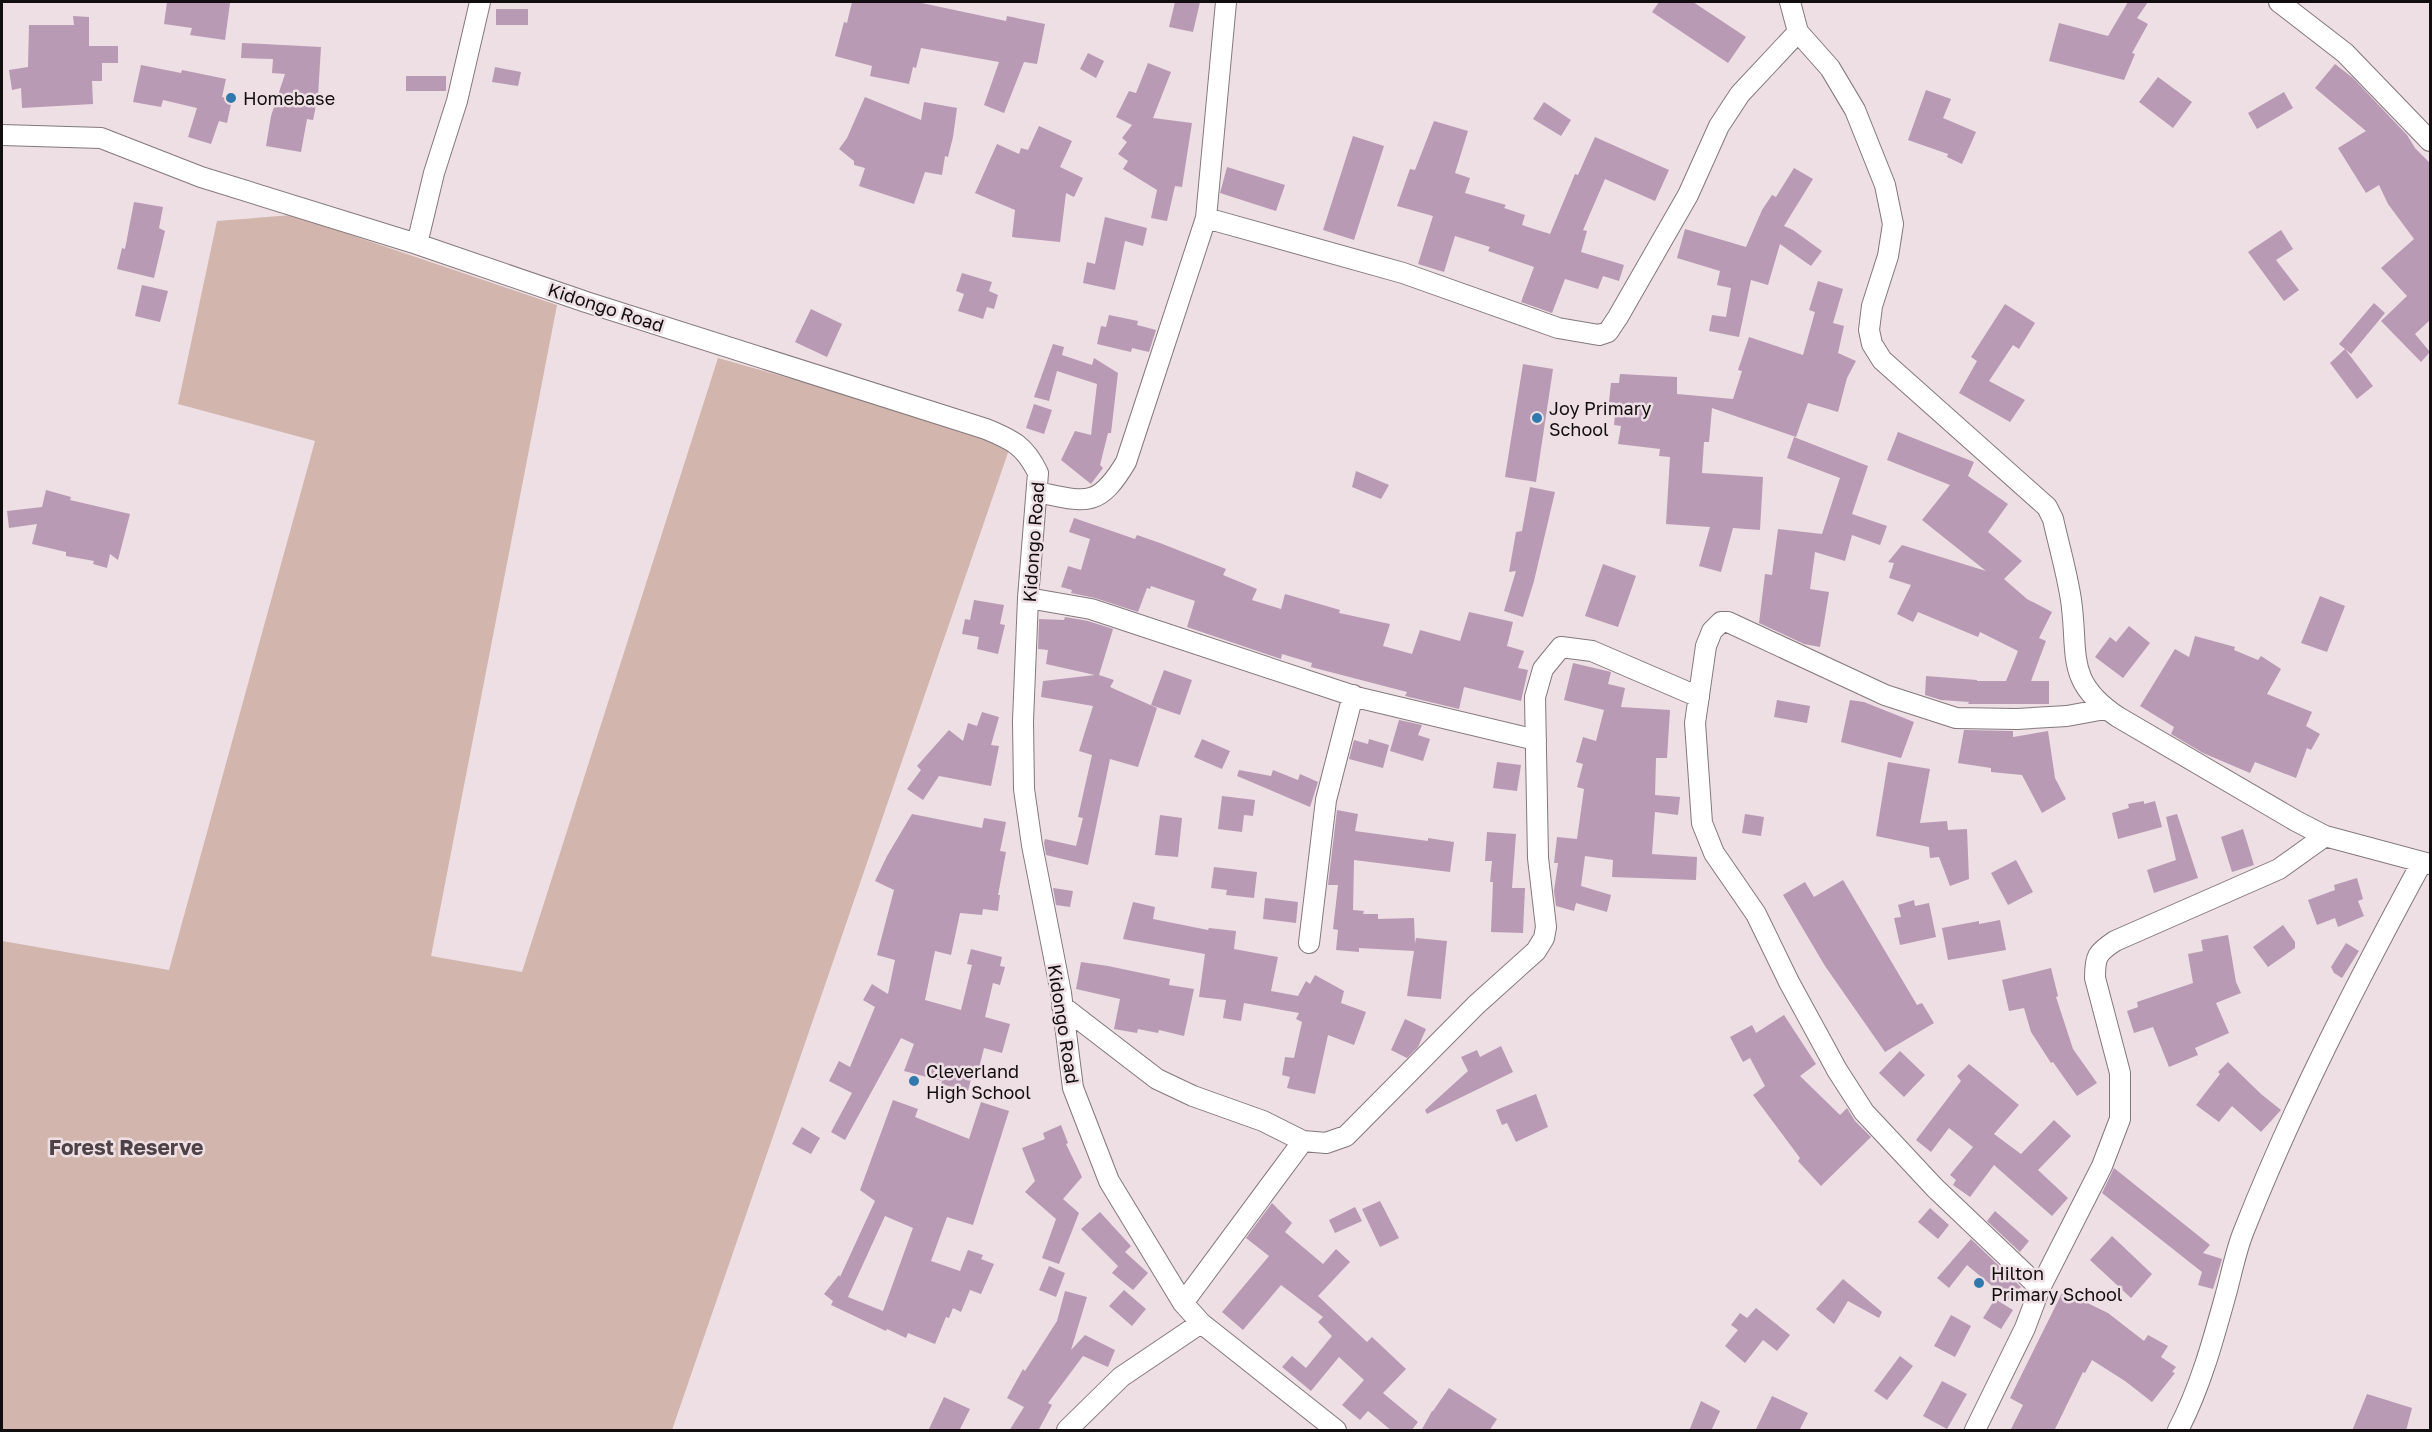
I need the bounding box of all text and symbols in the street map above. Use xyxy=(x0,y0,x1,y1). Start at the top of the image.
place label: Homebase xyxy=(243,87,335,109)
marker: Homebase xyxy=(224,91,238,105)
street label: Kidongo Road xyxy=(545,278,667,336)
place label: Joy Primary School xyxy=(1549,397,1651,440)
marker: Joy Primary School xyxy=(1530,411,1544,425)
street label: Kidongo Road xyxy=(1018,481,1048,603)
street label: Kidongo Road xyxy=(1044,963,1084,1085)
place label: Cleverland High School xyxy=(926,1060,1031,1103)
marker: Cleverland High School xyxy=(907,1074,921,1088)
district label: Forest Reserve xyxy=(49,1134,203,1160)
place label: Hilton Primary School xyxy=(1991,1262,2123,1305)
marker: Hilton Primary School xyxy=(1972,1276,1986,1290)

